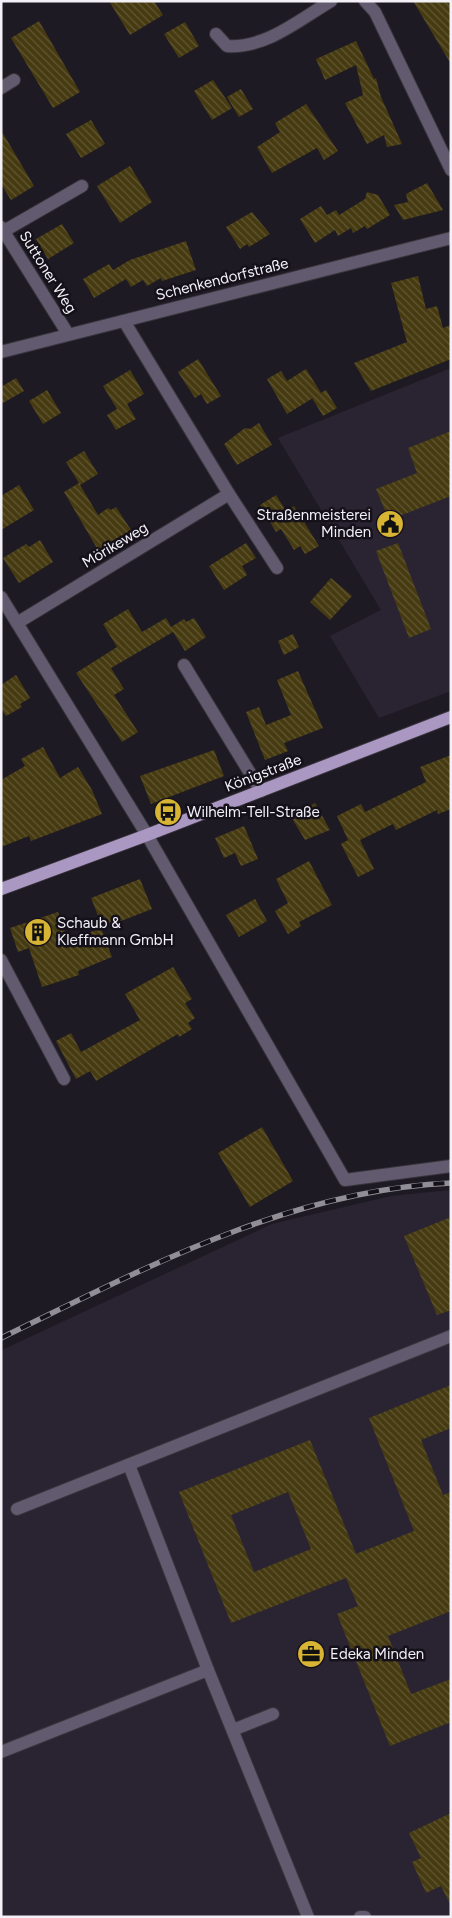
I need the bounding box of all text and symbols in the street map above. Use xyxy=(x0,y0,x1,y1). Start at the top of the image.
street label: Suttoner Weg xyxy=(16,227,80,317)
street label: Schenkendorfstraße xyxy=(154,254,290,304)
place label: Straßenmeisterei Minden xyxy=(256,506,371,541)
public building icon: Straßenmeisterei Minden xyxy=(375,509,405,539)
street label: Mörikeweg xyxy=(79,518,151,572)
street label: Königstraße xyxy=(222,750,304,796)
bus stop icon: Wilhelm-Tell-Straße xyxy=(153,797,183,827)
place label: Wilhelm-Tell-Straße xyxy=(187,803,320,821)
place label: Schaub & Kleffmann GmbH xyxy=(57,914,174,949)
building icon: Schaub & Kleffmann GmbH xyxy=(23,917,53,947)
office icon: Edeka Minden xyxy=(296,1639,326,1669)
place label: Edeka Minden xyxy=(330,1645,424,1663)

